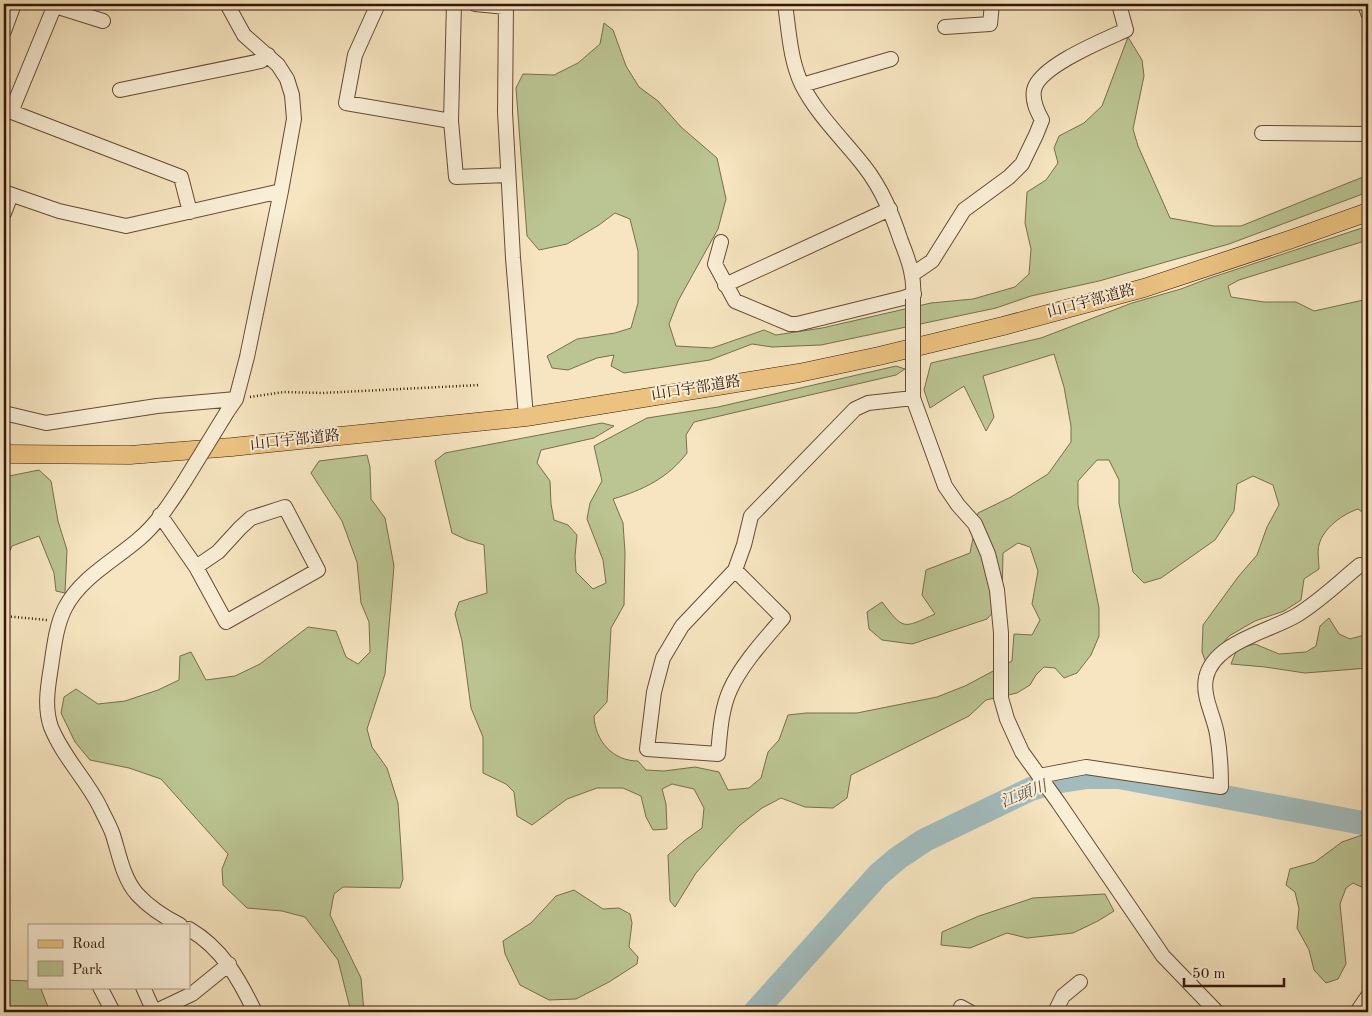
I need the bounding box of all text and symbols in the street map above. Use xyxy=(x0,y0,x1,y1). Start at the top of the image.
street label: 山口宇部道路 xyxy=(1045,281,1136,321)
street label: 山口宇部道路 xyxy=(650,373,742,403)
street label: 山口宇部道路 xyxy=(249,427,341,453)
water label: 江頭川 xyxy=(998,776,1051,811)
legend xyxy=(28,924,190,988)
text: Road xyxy=(72,937,106,952)
scale bar xyxy=(1184,956,1284,988)
text: Park xyxy=(72,963,103,978)
text: 50 m xyxy=(1192,967,1226,982)

